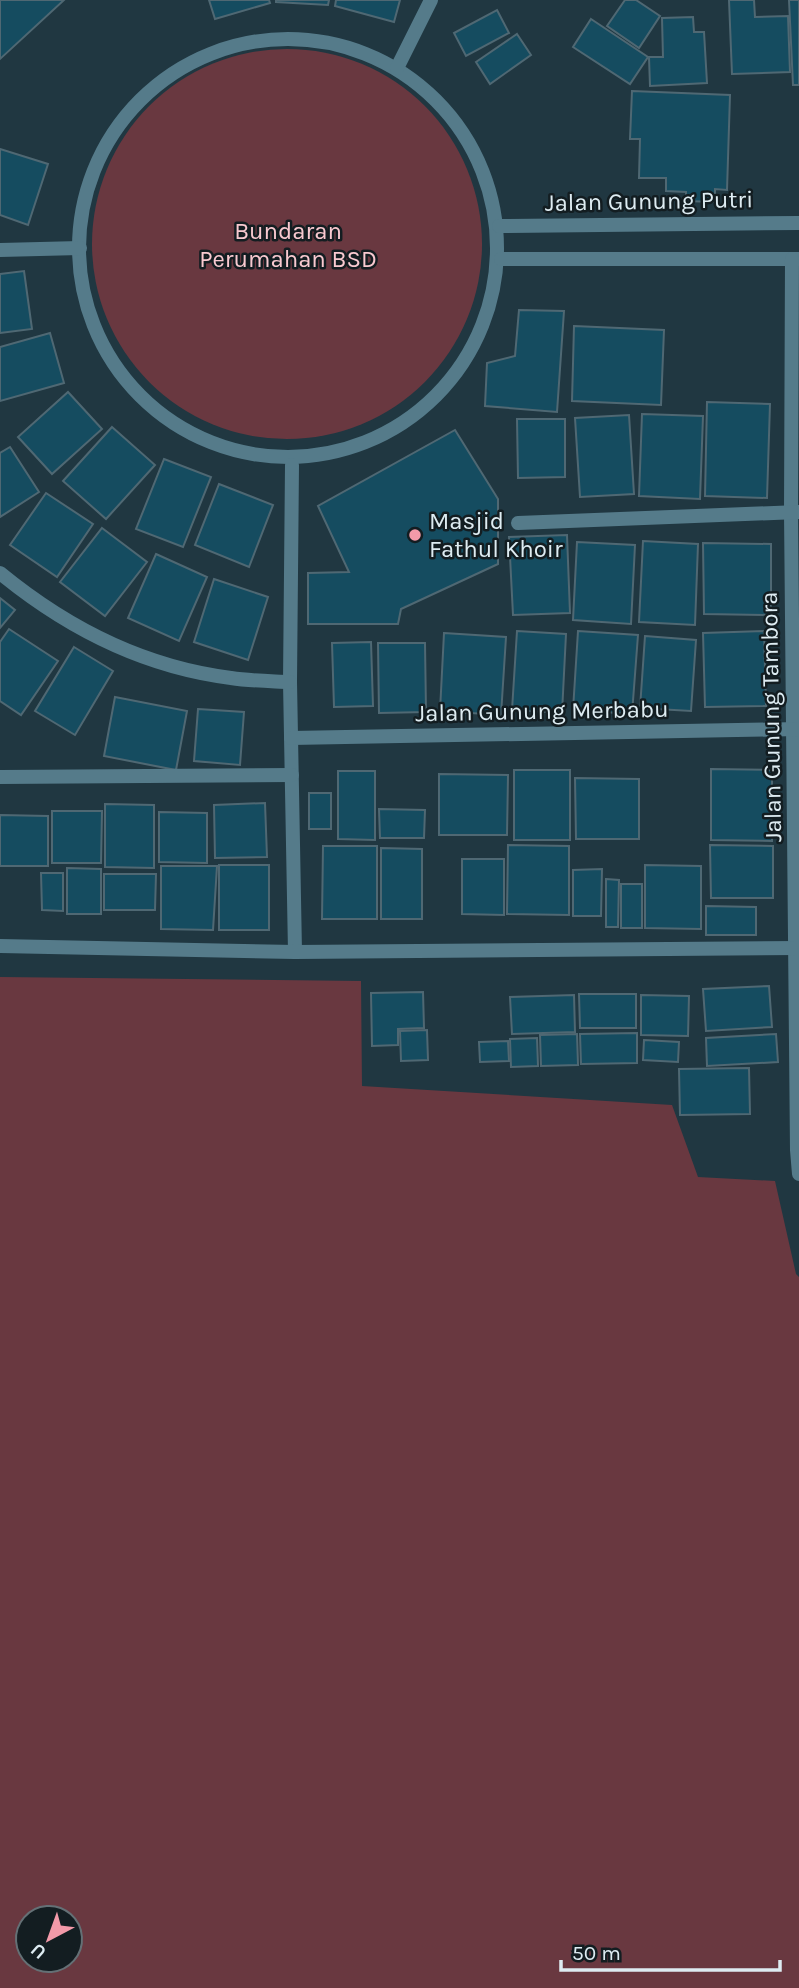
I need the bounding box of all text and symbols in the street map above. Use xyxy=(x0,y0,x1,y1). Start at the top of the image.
street label: Jalan Gunung Putri xyxy=(545,185,753,217)
park label: Bundaran Perumahan BSD xyxy=(199,217,377,273)
place label: Masjid Fathul Khoir xyxy=(429,507,563,563)
marker: Masjid Fathul Khoir xyxy=(407,527,423,543)
street label: Jalan Gunung Tambora xyxy=(755,591,787,843)
street label: Jalan Gunung Merbabu xyxy=(415,695,669,727)
north arrow xyxy=(14,1904,84,1974)
scale bar xyxy=(561,1928,780,1972)
text: U xyxy=(26,1938,51,1964)
text: 50 m xyxy=(572,1941,621,1965)

